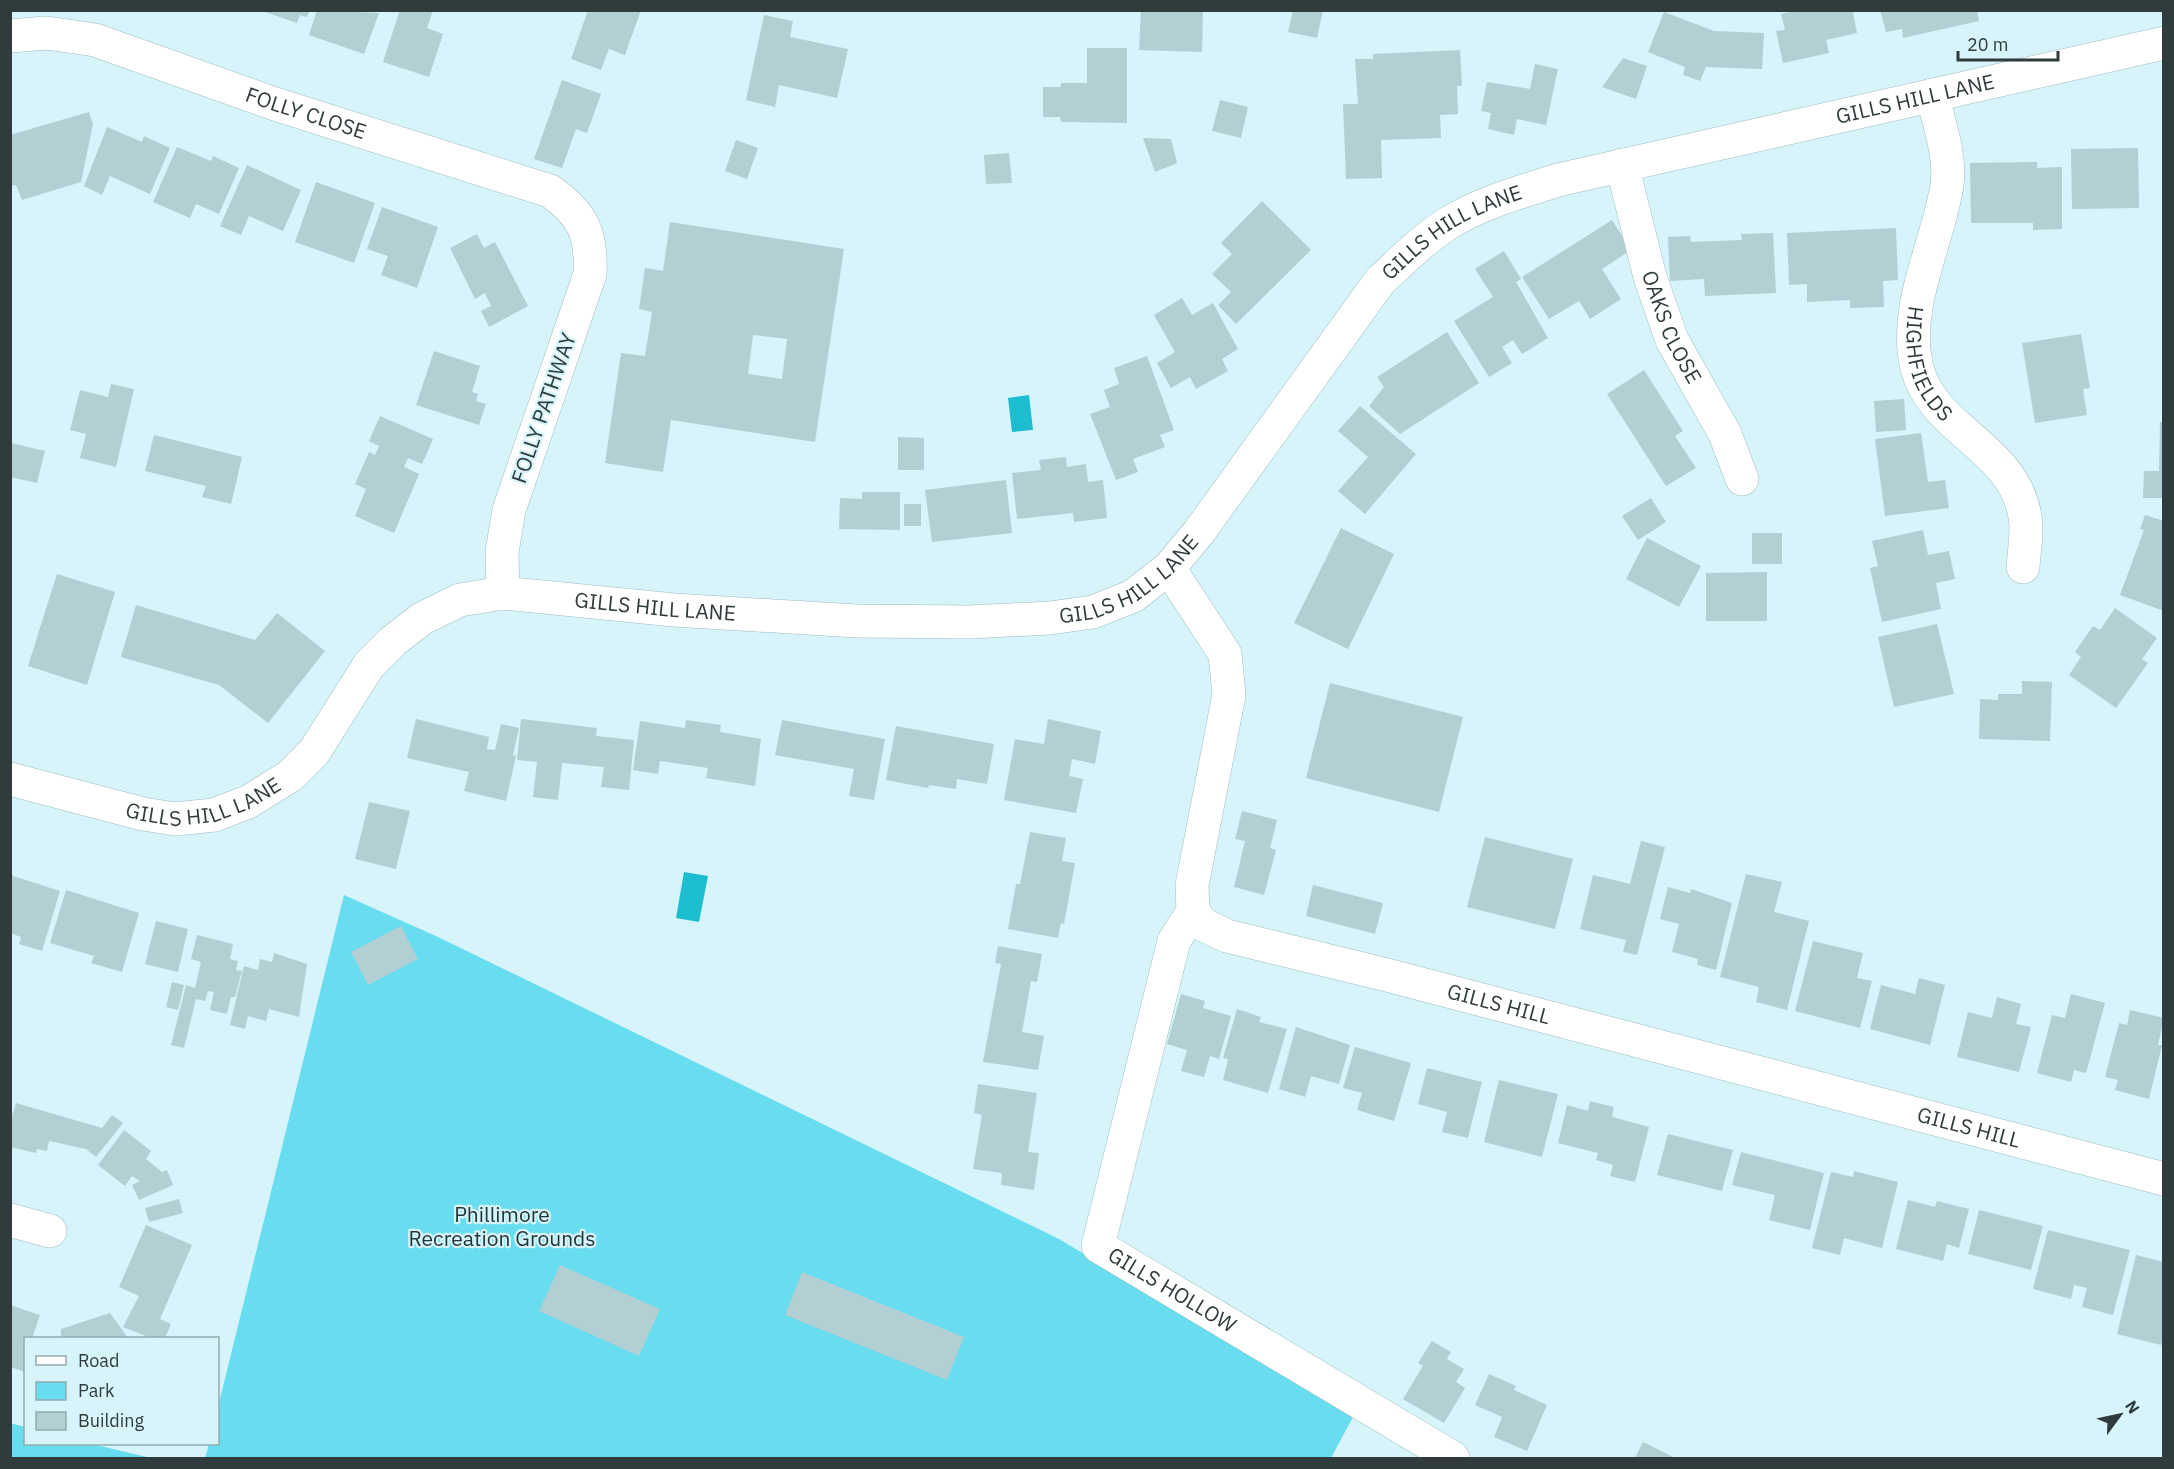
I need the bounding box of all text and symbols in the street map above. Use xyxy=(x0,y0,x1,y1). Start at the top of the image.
scale bar xyxy=(1958,24,2058,62)
text: 20 m xyxy=(1967,33,2009,56)
street label: GILLS HILL LANE xyxy=(1833,67,1997,130)
street label: FOLLY CLOSE xyxy=(242,80,370,145)
street label: GILLS HILL LANE xyxy=(1375,177,1525,286)
street label: OAKS CLOSE xyxy=(1636,267,1709,388)
street label: HIGHFIELDS xyxy=(1900,305,1959,427)
street label: FOLLY PATHWAY xyxy=(504,328,582,487)
street label: GILLS HILL LANE xyxy=(1057,528,1204,630)
street label: GILLS HILL LANE xyxy=(573,585,737,627)
street label: GILLS HILL LANE xyxy=(123,770,286,833)
street label: GILLS HILL xyxy=(1444,976,1553,1030)
street label: GILLS HILL xyxy=(1914,1100,2024,1154)
park label: Phillimore Recreation Grounds xyxy=(408,1200,596,1252)
street label: GILLS HOLLOW xyxy=(1103,1240,1242,1339)
legend xyxy=(24,1337,219,1445)
text: Road xyxy=(78,1349,119,1372)
text: Park xyxy=(78,1379,115,1402)
north arrow xyxy=(2090,1385,2150,1445)
text: N xyxy=(2121,1397,2144,1417)
text: Building xyxy=(78,1409,145,1432)

